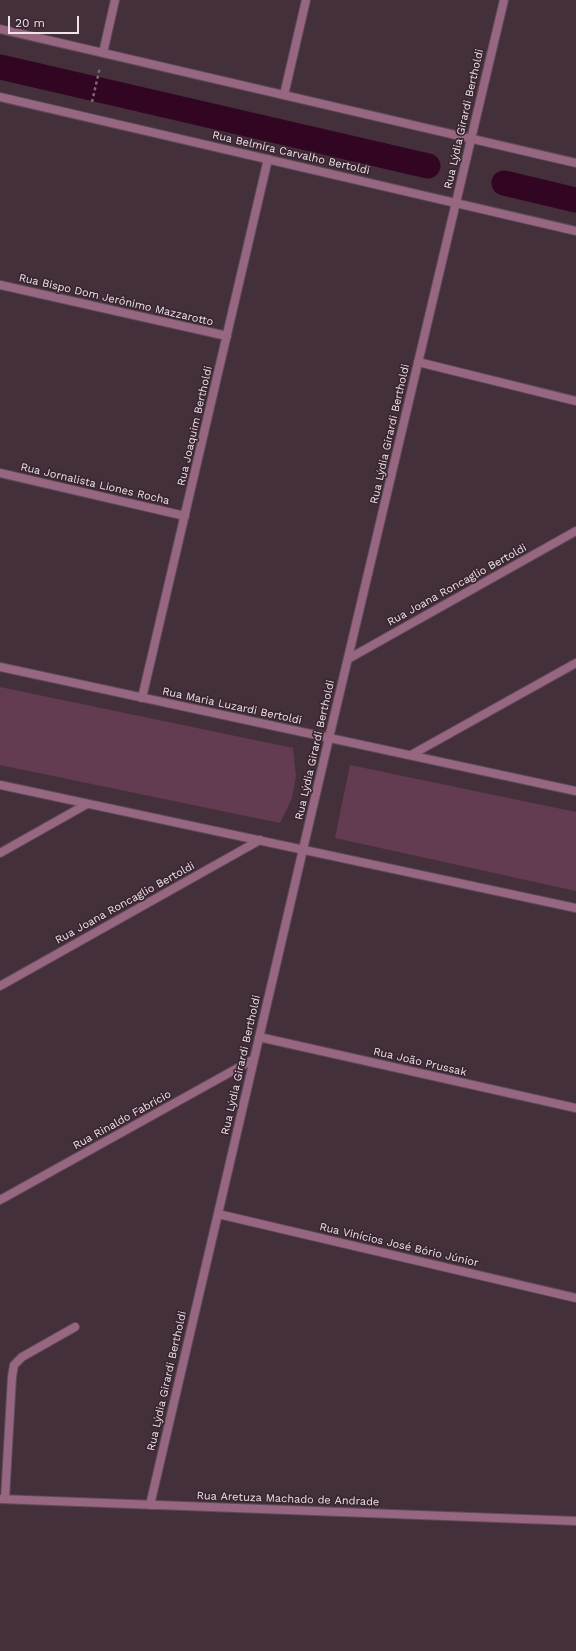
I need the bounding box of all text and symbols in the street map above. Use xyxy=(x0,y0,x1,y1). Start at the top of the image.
scale bar xyxy=(10,8,81,34)
text: 20 m xyxy=(15,16,45,30)
street label: Rua Lýdia Girardi Bertholdi xyxy=(441,48,487,190)
street label: Rua Belmira Carvalho Bertoldi xyxy=(211,128,371,178)
street label: Rua Bispo Dom Jerônimo Mazzarotto xyxy=(17,271,215,329)
street label: Rua Lýdia Girardi Bertholdi xyxy=(367,363,413,505)
street label: Rua Joaquim Bertholdi xyxy=(175,365,215,487)
street label: Rua Jornalista Liones Rocha xyxy=(19,460,171,508)
street label: Rua Joana Roncaglio Bertoldi xyxy=(385,541,529,629)
street label: Rua Lýdia Girardi Bertholdi xyxy=(292,679,338,821)
street label: Rua Maria Luzardi Bertoldi xyxy=(161,685,303,727)
street label: Rua Joana Roncaglio Bertoldi xyxy=(53,859,197,947)
street label: Rua Lýdia Girardi Bertholdi xyxy=(218,994,264,1136)
street label: Rua João Prussak xyxy=(372,1045,468,1079)
street label: Rua Rinaldo Fabrício xyxy=(71,1088,173,1152)
street label: Rua Vinícios José Bório Júnior xyxy=(318,1220,480,1270)
street label: Rua Lýdia Girardi Bertholdi xyxy=(144,1310,190,1452)
street label: Rua Aretuza Machado de Andrade xyxy=(196,1489,380,1509)

